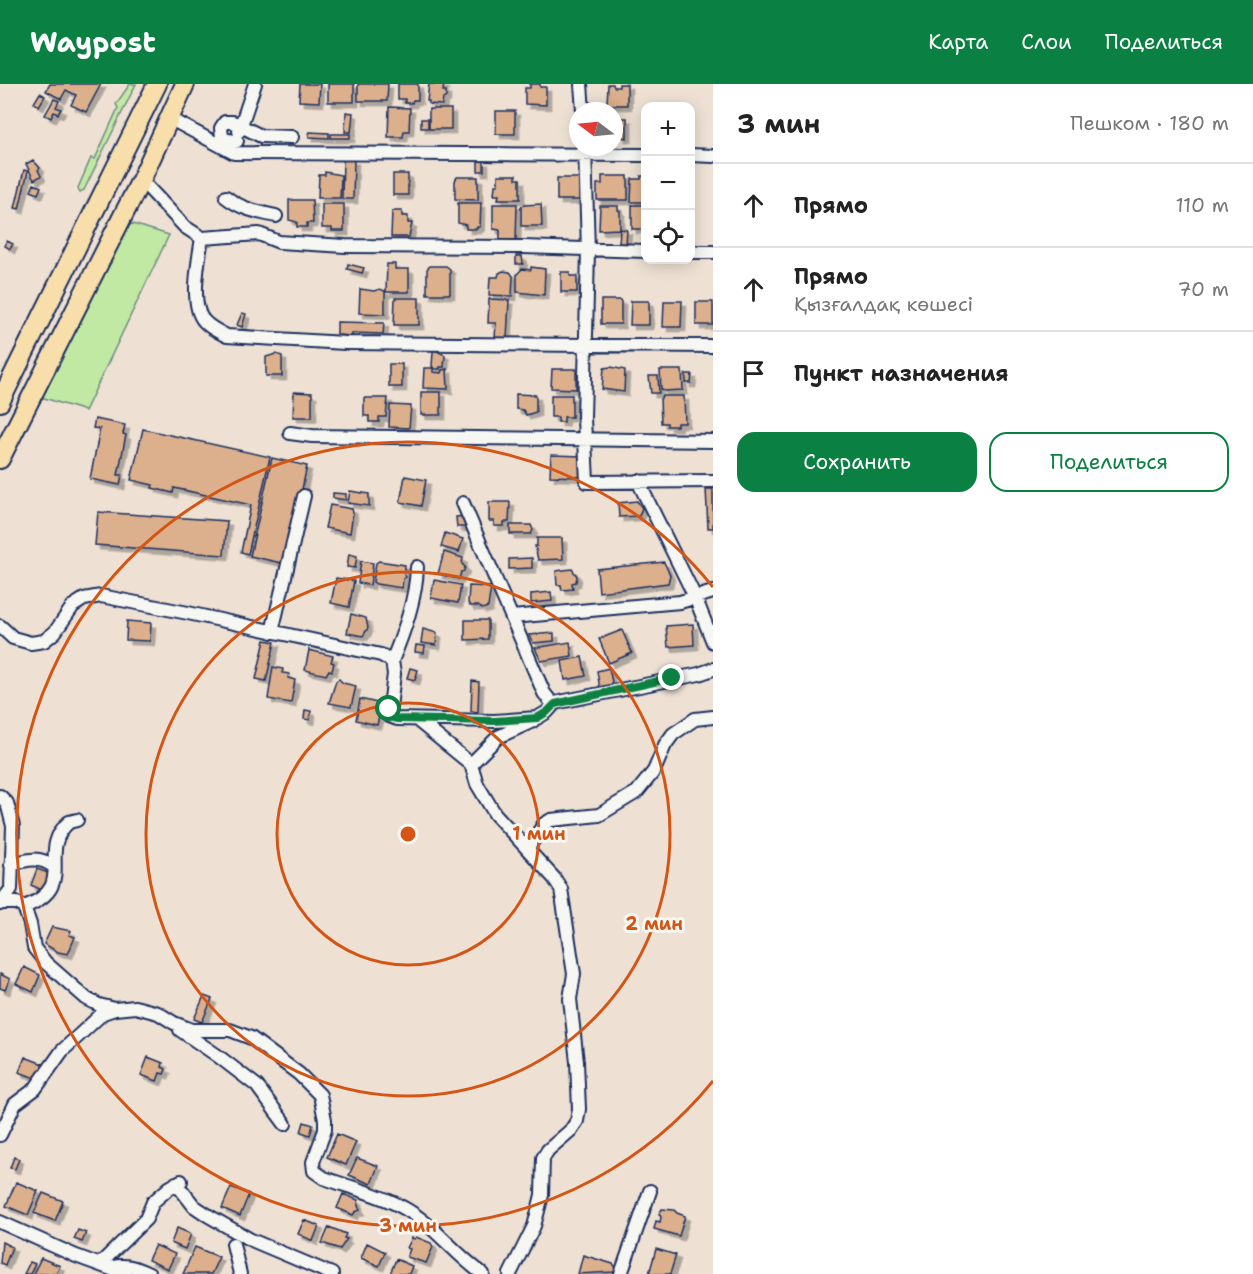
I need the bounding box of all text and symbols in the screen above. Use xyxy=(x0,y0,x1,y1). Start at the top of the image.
text: Waypost xyxy=(30,23,156,61)
text: Карта xyxy=(928,28,988,56)
text: Слои xyxy=(1021,28,1072,56)
text: Поделиться xyxy=(1105,28,1223,56)
north arrow xyxy=(569,102,623,156)
map controls xyxy=(641,102,695,264)
button: + xyxy=(641,102,695,156)
text: 3 мин xyxy=(737,106,820,141)
text: Пешком · 180 m xyxy=(1070,110,1229,136)
button: − xyxy=(641,156,695,210)
icon: ahead xyxy=(737,189,770,222)
text: Прямо xyxy=(794,191,868,220)
text: 110 m xyxy=(1175,192,1229,218)
button: locate xyxy=(641,210,695,264)
text: Прямо xyxy=(794,262,868,291)
icon: ahead xyxy=(737,273,770,306)
text: 70 m xyxy=(1177,276,1229,302)
text: Қызғалдақ көшесі xyxy=(794,291,973,317)
icon: arrive xyxy=(737,357,770,390)
text: Пункт назначения xyxy=(794,359,1008,388)
button: Сохранить xyxy=(737,432,977,492)
button: Поделиться xyxy=(989,432,1229,492)
route end xyxy=(658,664,684,690)
route start xyxy=(375,695,401,721)
text: 1 мин xyxy=(512,822,566,846)
centre of rings xyxy=(398,824,418,844)
text: 2 мин xyxy=(625,912,683,936)
text: 3 мин xyxy=(379,1214,437,1238)

